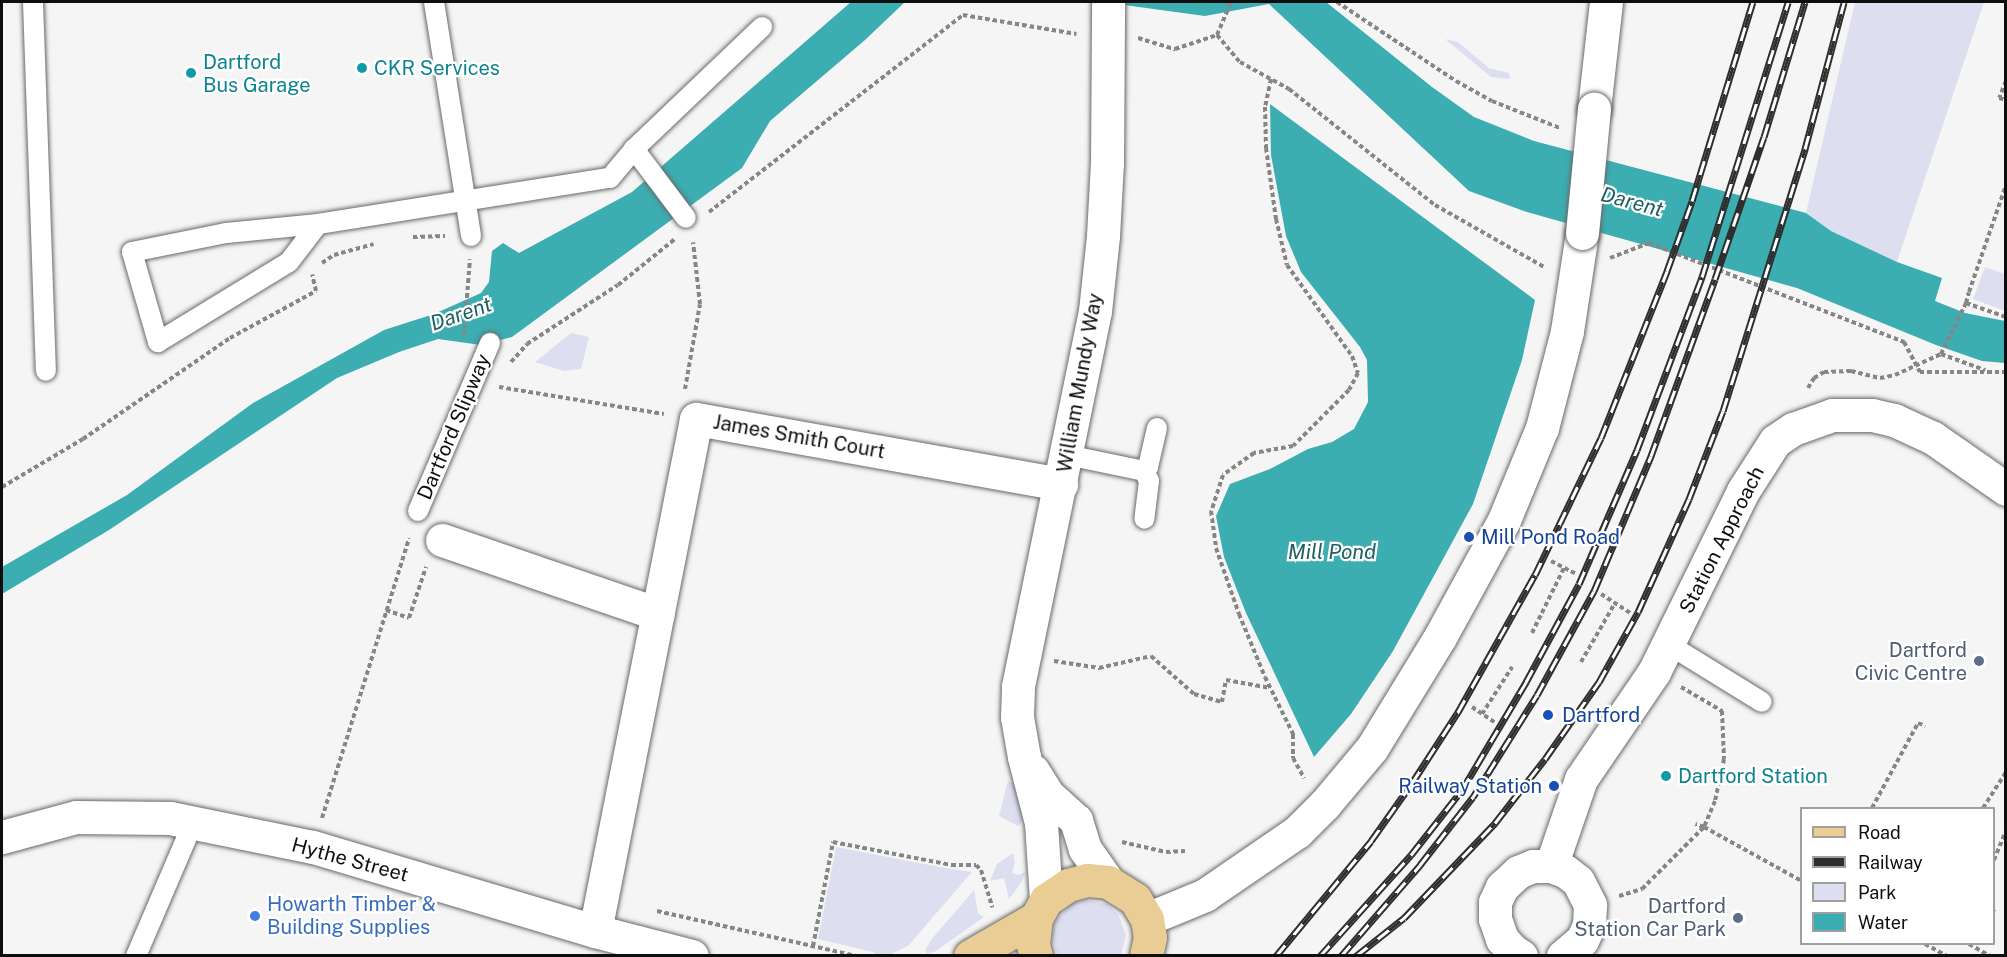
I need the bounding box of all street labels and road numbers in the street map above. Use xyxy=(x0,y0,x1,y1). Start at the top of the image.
street label: William Mundy Way xyxy=(1052,291,1108,475)
street label: Dartford Slipway xyxy=(412,351,496,503)
street label: James Smith Court xyxy=(711,410,887,464)
street label: Station Approach xyxy=(1675,462,1769,618)
street label: Hythe Street xyxy=(289,833,411,887)

